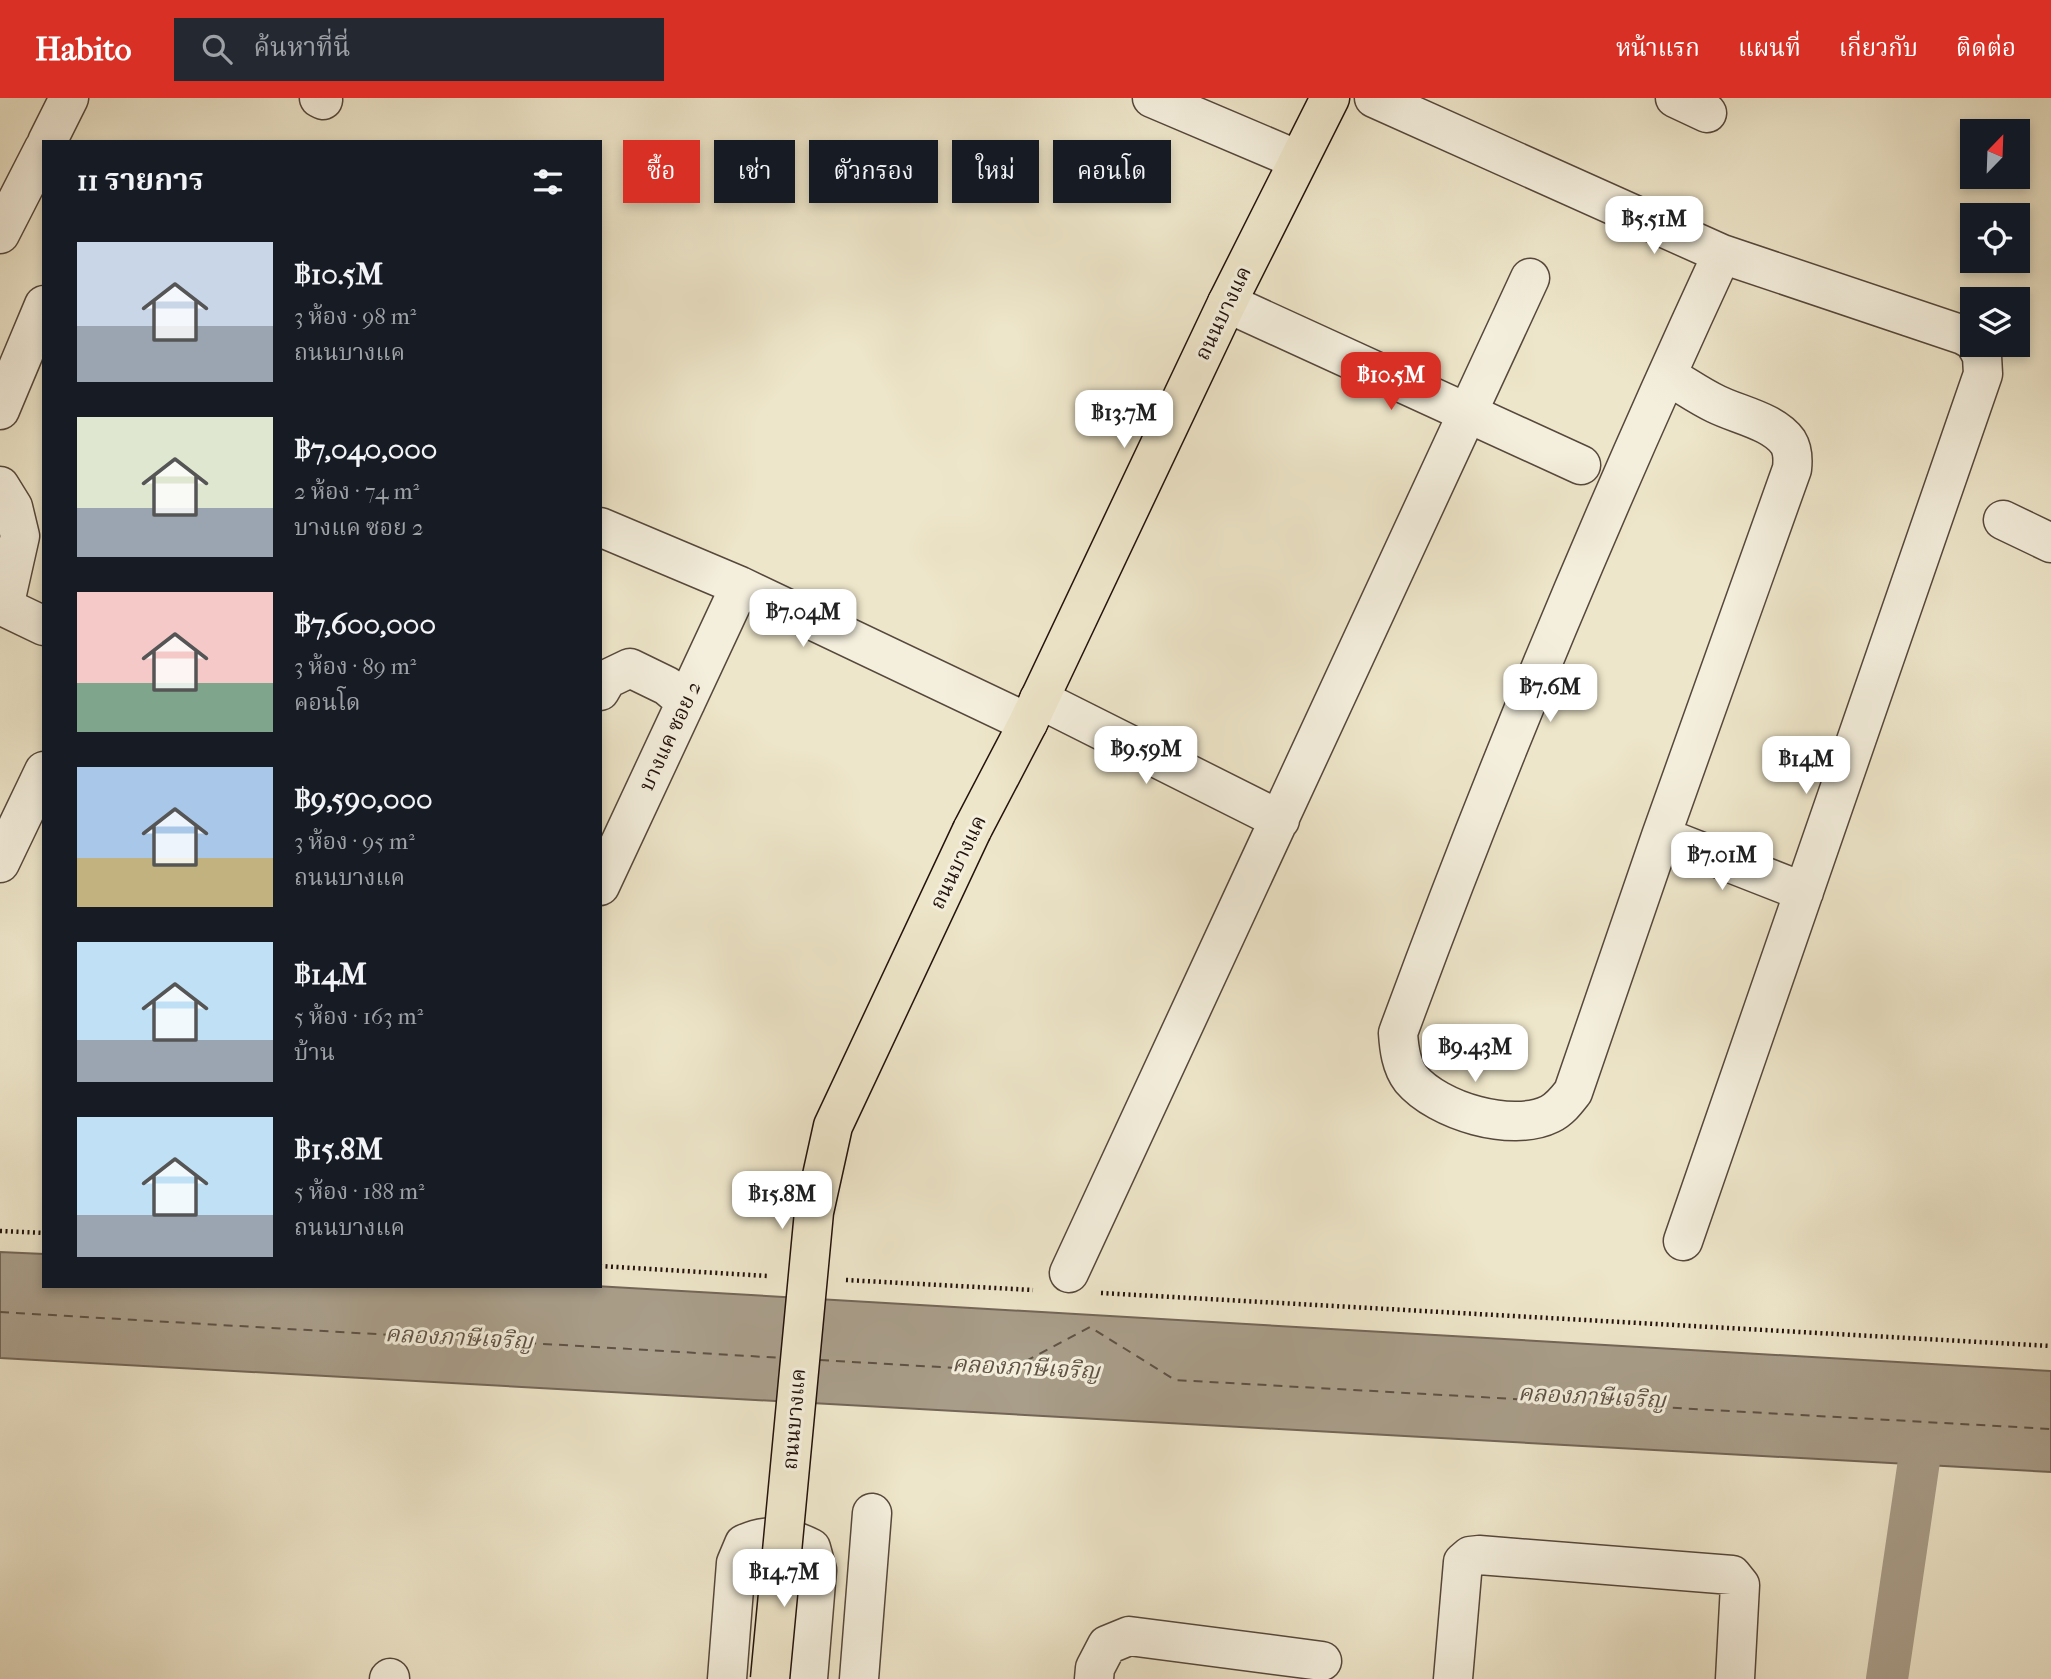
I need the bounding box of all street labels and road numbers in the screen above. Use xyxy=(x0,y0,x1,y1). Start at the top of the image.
street label: ถนนบางแค xyxy=(1190,262,1256,364)
street label: บางแค ซอย 2 xyxy=(634,677,706,795)
street label: ถนนบางแค xyxy=(925,811,991,913)
street label: ถนนบางแค xyxy=(778,1367,810,1471)

